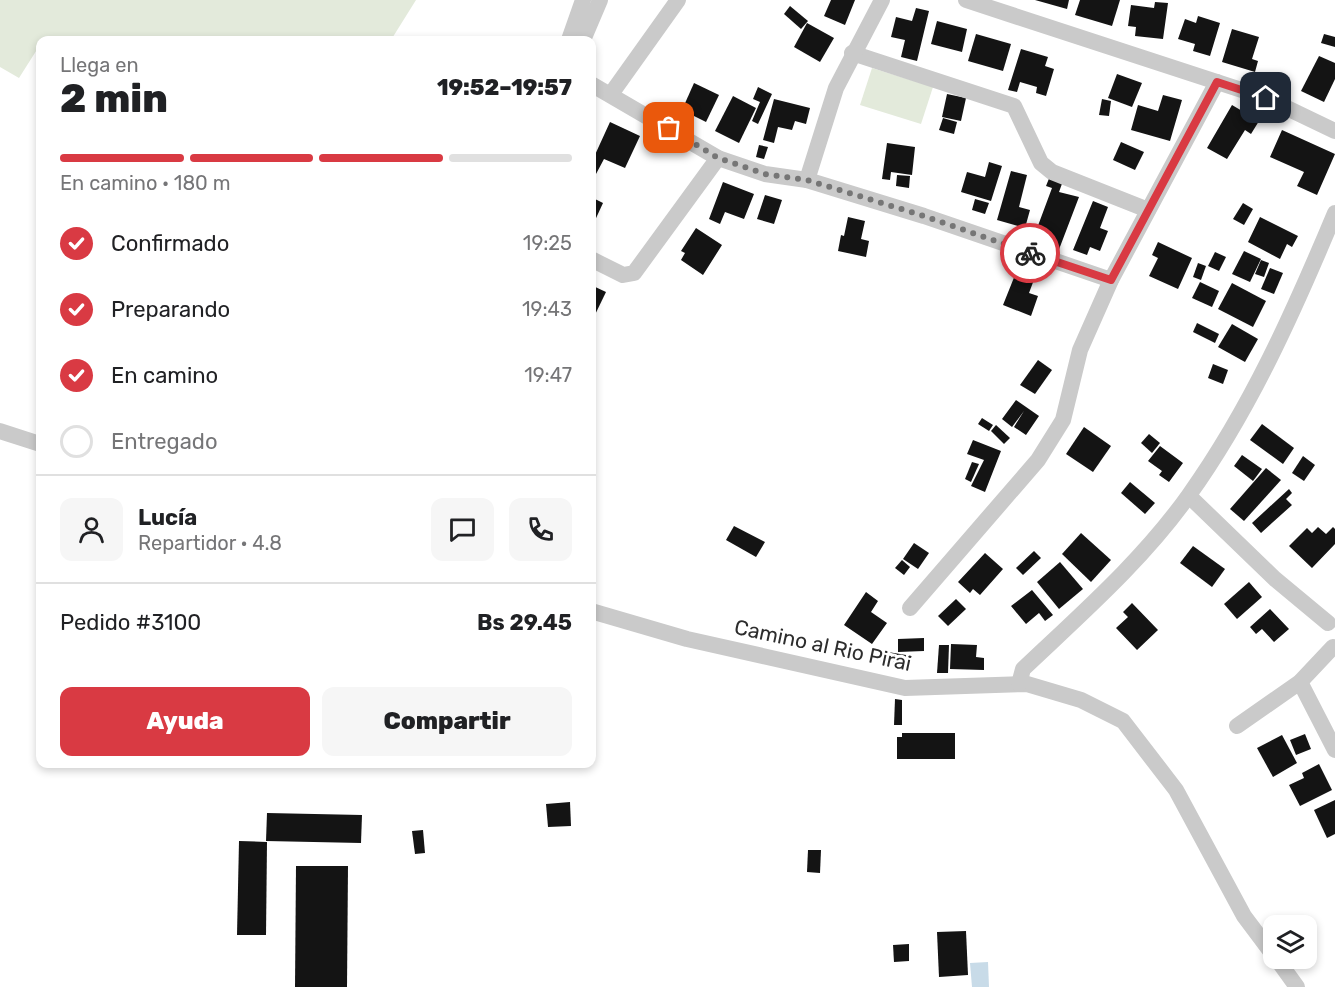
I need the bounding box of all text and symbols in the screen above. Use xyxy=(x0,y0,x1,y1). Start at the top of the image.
text: Llega en xyxy=(60,53,139,77)
pin xyxy=(1240,72,1291,123)
text: 19:52–19:57 xyxy=(437,74,572,101)
text: 2 min xyxy=(60,76,168,122)
icon: home xyxy=(1249,81,1282,114)
pin xyxy=(643,102,694,153)
icon: bag xyxy=(652,111,685,144)
text: En camino · 180 m xyxy=(60,171,231,195)
courier xyxy=(1000,223,1060,283)
icon: check xyxy=(60,227,93,260)
text: Confirmado xyxy=(111,230,229,257)
text: 19:25 xyxy=(523,231,572,255)
icon: bike xyxy=(1014,237,1047,270)
icon: check xyxy=(60,293,93,326)
text: Preparando xyxy=(111,296,230,323)
text: 19:43 xyxy=(522,297,572,321)
icon: check xyxy=(60,359,93,392)
text: En camino xyxy=(111,362,218,389)
text: 19:47 xyxy=(524,363,572,387)
text: Entregado xyxy=(111,428,218,455)
button: person xyxy=(60,498,123,561)
button: chat xyxy=(431,498,494,561)
button: phone xyxy=(509,498,572,561)
text: Lucía xyxy=(138,504,197,531)
text: Repartidor · 4.8 xyxy=(138,531,282,555)
text: Pedido #3100 xyxy=(60,609,201,636)
text: Bs 29.45 xyxy=(477,609,572,636)
street label: Camino al Rio Pirai xyxy=(732,614,914,676)
button: Ayuda xyxy=(60,687,310,756)
button: Compartir xyxy=(322,687,572,756)
map controls xyxy=(1263,915,1317,969)
button: layers xyxy=(1263,915,1317,969)

